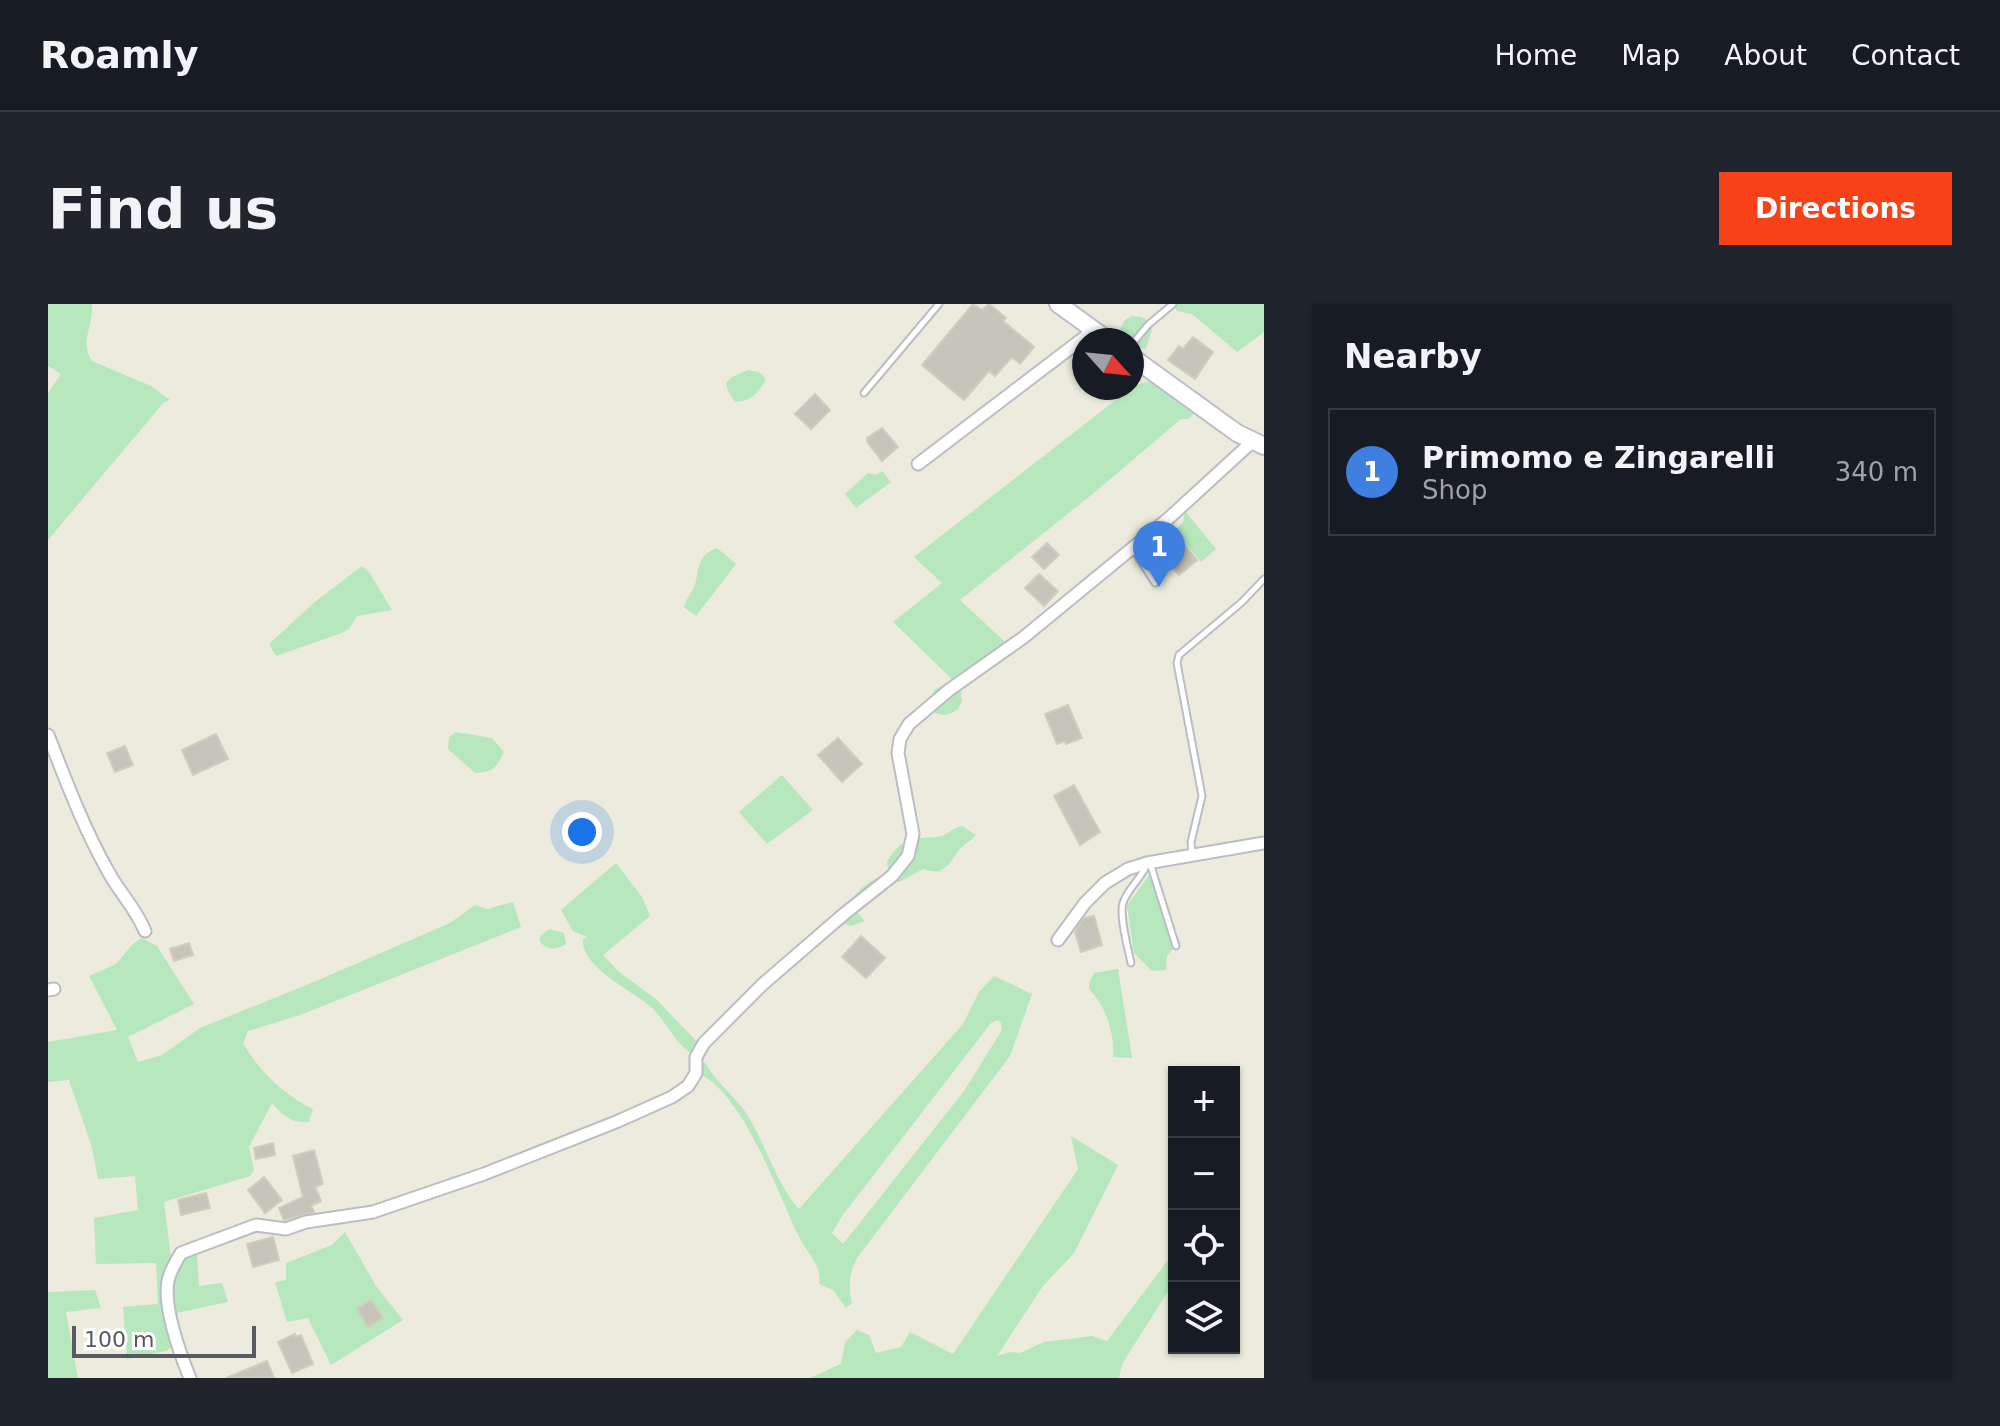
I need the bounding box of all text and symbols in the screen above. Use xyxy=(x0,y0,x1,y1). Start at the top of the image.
text: Roamly xyxy=(40,33,198,77)
text: Home xyxy=(1494,39,1577,72)
text: Map xyxy=(1621,39,1680,72)
text: About xyxy=(1724,39,1807,72)
text: Contact xyxy=(1851,39,1960,72)
button: Directions xyxy=(1719,172,1952,245)
text: Find us xyxy=(48,176,278,241)
north arrow xyxy=(1072,328,1144,400)
text: Nearby xyxy=(1344,336,1482,376)
text: Primomo e Zingarelli xyxy=(1422,440,1775,475)
text: 1 xyxy=(1363,457,1381,487)
text: 340 m xyxy=(1835,457,1918,487)
text: Shop xyxy=(1422,475,1487,505)
pin: 1 xyxy=(1133,521,1185,587)
your location xyxy=(562,812,602,852)
map controls xyxy=(1168,1066,1240,1354)
button: + xyxy=(1168,1066,1240,1138)
button: − xyxy=(1168,1138,1240,1210)
button: locate xyxy=(1168,1210,1240,1282)
button: layers xyxy=(1168,1282,1240,1354)
scale bar xyxy=(72,1322,256,1358)
text: 100 m xyxy=(84,1327,154,1352)

